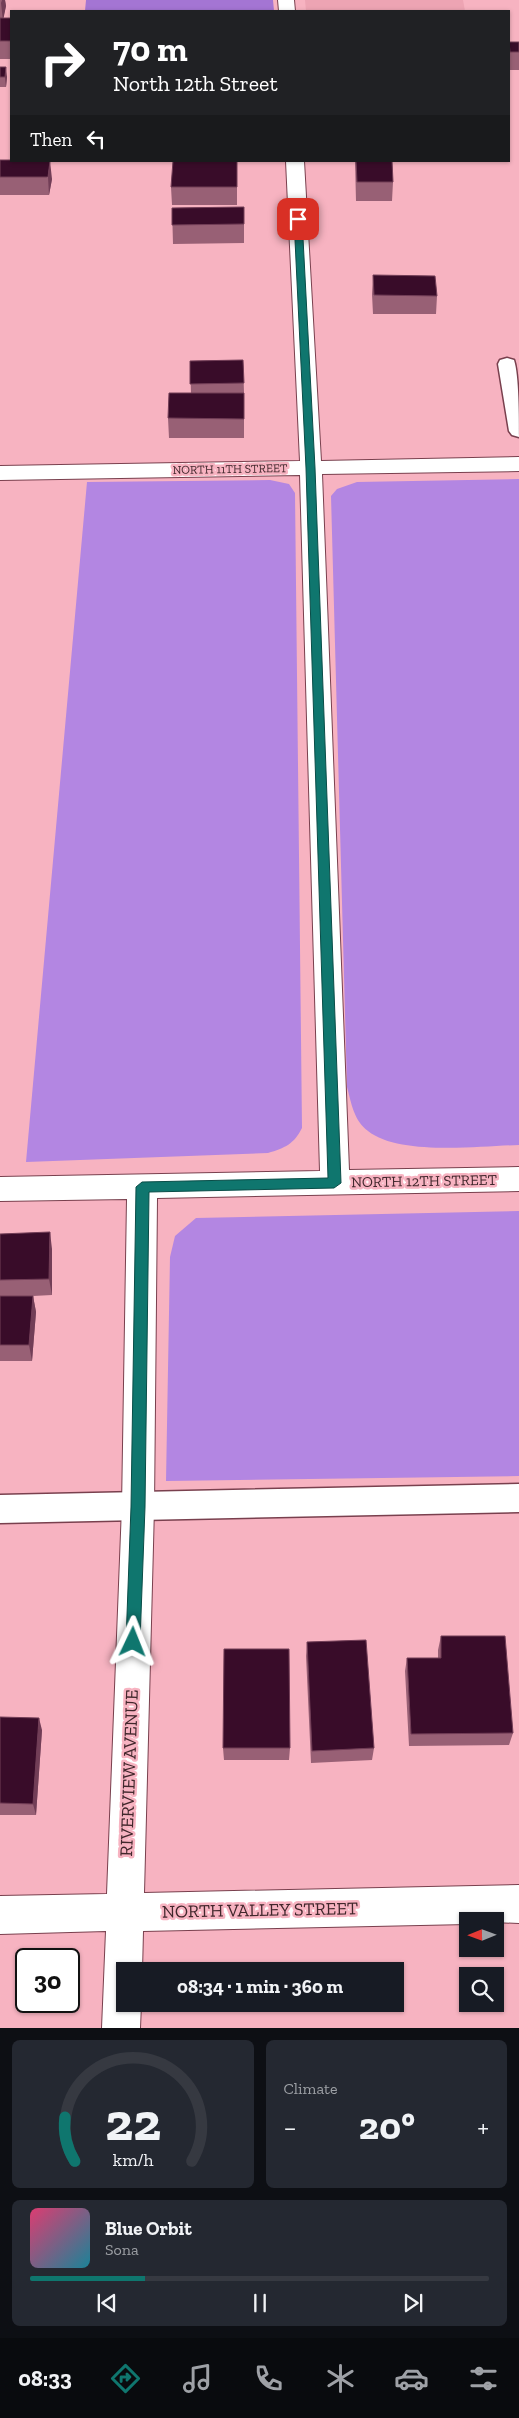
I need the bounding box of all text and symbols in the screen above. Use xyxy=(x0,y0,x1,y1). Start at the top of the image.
text: 70 m xyxy=(113,28,188,70)
icon: right xyxy=(30,30,95,95)
text: North 12th Street xyxy=(113,70,278,97)
icon: left xyxy=(82,125,110,153)
text: Then xyxy=(30,128,72,151)
pin xyxy=(277,198,319,240)
icon: arrive xyxy=(284,205,312,233)
street label: NORTH 11TH STREET xyxy=(172,461,288,477)
street label: NORTH 12TH STREET xyxy=(351,1171,497,1191)
position arrow xyxy=(106,1615,158,1667)
street label: RIVERVIEW AVENUE xyxy=(115,1689,143,1857)
street label: NORTH VALLEY STREET xyxy=(162,1897,358,1923)
north arrow xyxy=(459,1912,504,1958)
map controls xyxy=(459,1912,504,2012)
speed limit sign: 30 xyxy=(15,1948,80,2013)
button: search xyxy=(459,1967,504,2012)
text: 08:34 · 1 min · 360 m xyxy=(177,1975,343,1998)
text: Climate xyxy=(284,2079,338,2098)
text: 22 xyxy=(105,2091,161,2153)
text: 20° xyxy=(359,2103,415,2149)
text: − xyxy=(284,2111,297,2144)
text: + xyxy=(477,2111,489,2144)
text: km/h xyxy=(112,2149,153,2171)
text: Blue Orbit xyxy=(105,2217,192,2240)
text: Sona xyxy=(105,2240,139,2259)
icon: previous xyxy=(93,2289,121,2317)
icon: pause xyxy=(246,2289,274,2317)
icon: next xyxy=(399,2289,427,2317)
icon: directions xyxy=(108,2361,143,2396)
icon: music xyxy=(180,2361,215,2396)
icon: phone xyxy=(251,2361,286,2396)
icon: climate xyxy=(323,2361,358,2396)
icon: car xyxy=(394,2361,429,2396)
icon: filters xyxy=(466,2361,501,2396)
text: 08:33 xyxy=(18,2365,72,2392)

